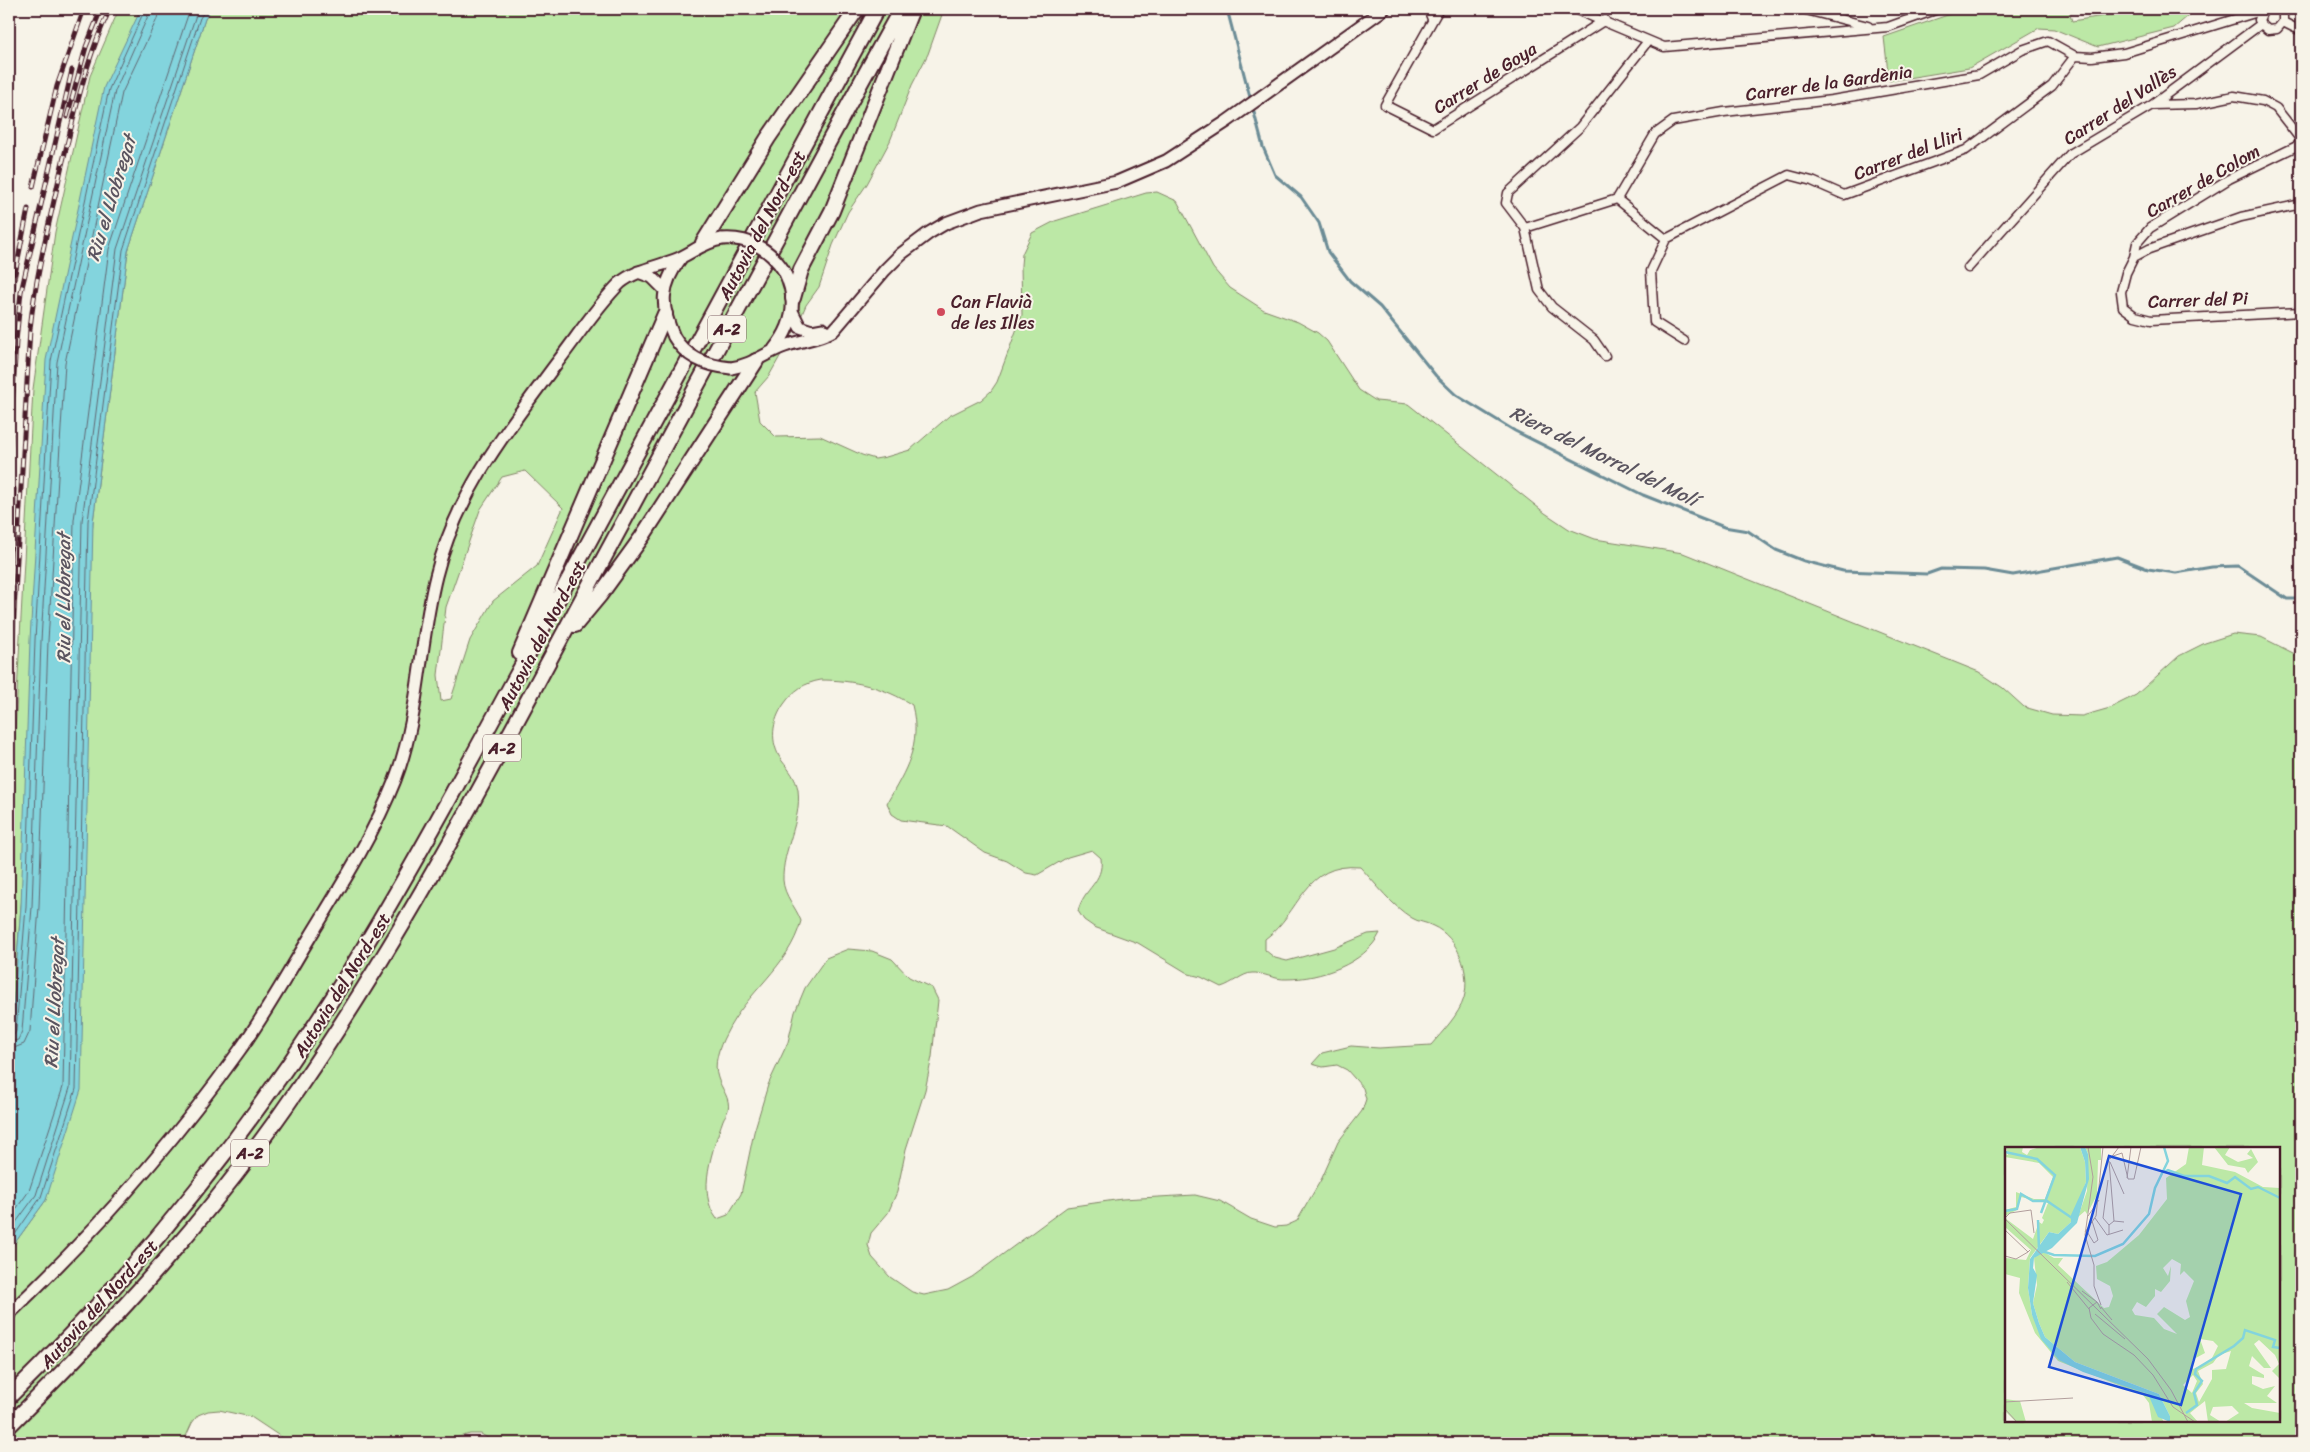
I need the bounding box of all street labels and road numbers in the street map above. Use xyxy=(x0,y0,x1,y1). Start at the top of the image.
street label: Carrer de Goya xyxy=(1427,33,1544,123)
street label: Carrer de la Gardènia xyxy=(1744,55,1914,111)
street label: Carrer del Vallès xyxy=(2057,56,2184,154)
street label: Carrer del Lliri xyxy=(1849,118,1968,190)
street label: Carrer de Colom xyxy=(2140,135,2266,227)
street label: Autovia del Nord-est xyxy=(708,144,815,307)
street label: Carrer del Pi xyxy=(2147,282,2250,318)
road number: A-2 xyxy=(708,316,746,342)
street label: Autovia del Nord-est xyxy=(488,554,595,717)
road number: A-2 xyxy=(483,734,521,761)
street label: Autovia del Nord-est xyxy=(284,906,400,1065)
road number: A-2 xyxy=(231,1140,269,1166)
street label: Autovia del Nord-est xyxy=(31,1231,167,1377)

